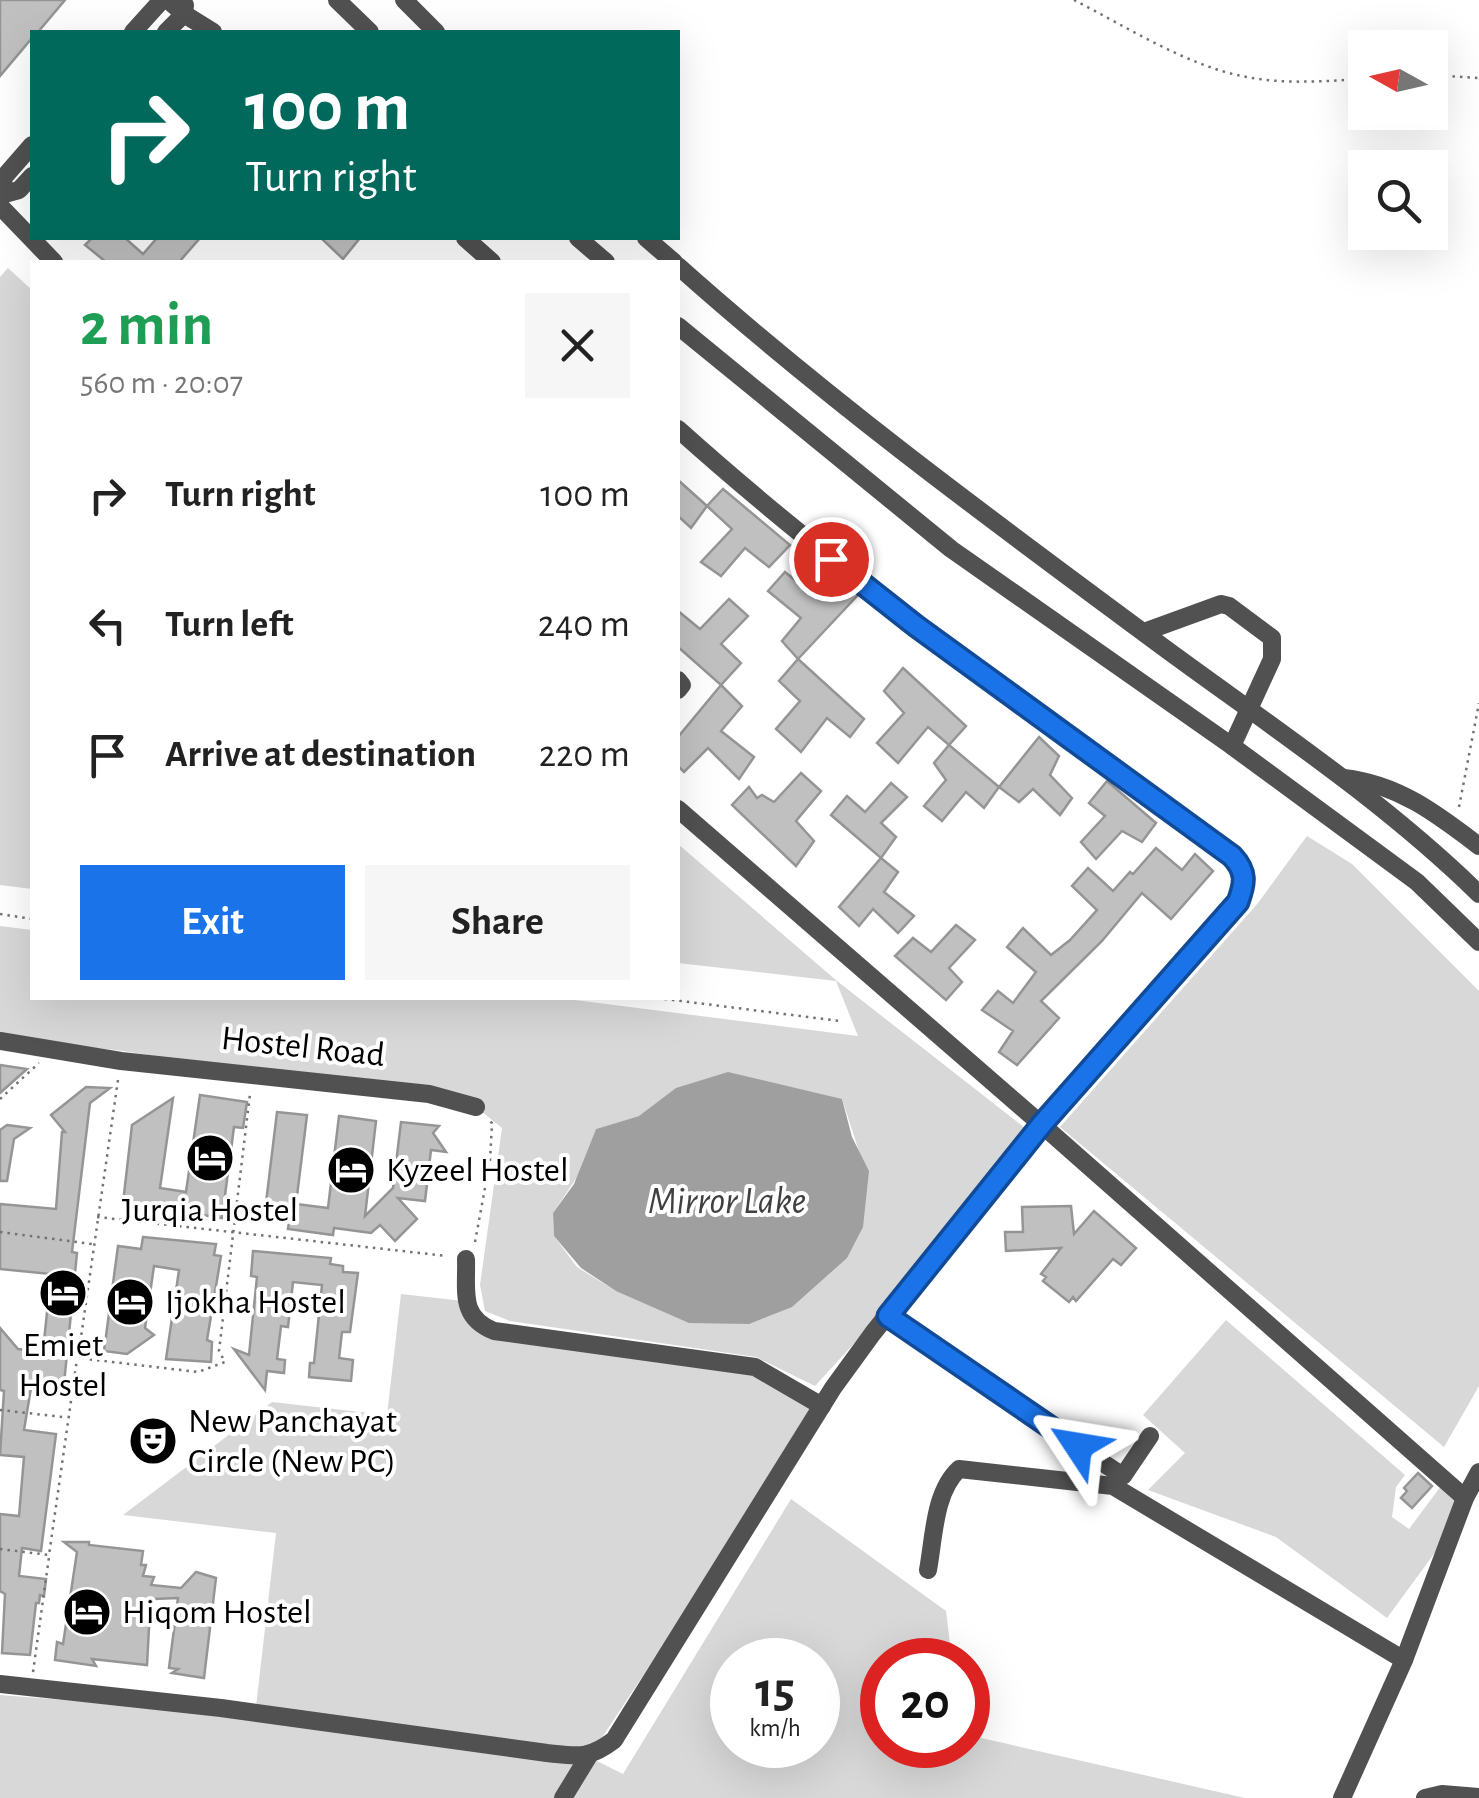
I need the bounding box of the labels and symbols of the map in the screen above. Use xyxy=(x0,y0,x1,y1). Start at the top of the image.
north arrow xyxy=(1348,30,1448,130)
pin xyxy=(789,517,874,602)
street label: Hostel Road xyxy=(220,1021,386,1073)
hotel icon: Jurqia Hostel xyxy=(184,1132,236,1184)
hotel icon: Kyzeel Hostel xyxy=(325,1144,377,1196)
place label: Kyzeel Hostel xyxy=(386,1153,569,1188)
water label: Mirror Lake xyxy=(648,1183,806,1221)
place label: Jurqia Hostel xyxy=(122,1193,298,1228)
hotel icon: Emiet Hostel xyxy=(37,1267,89,1319)
hotel icon: Ijokha Hostel xyxy=(104,1276,156,1328)
place label: Ijokha Hostel xyxy=(165,1285,346,1320)
place label: Emiet Hostel xyxy=(19,1328,107,1403)
position arrow xyxy=(1026,1394,1130,1498)
place label: New Panchayat Circle (New PC) xyxy=(188,1404,397,1479)
theatre icon: New Panchayat Circle (New PC) xyxy=(127,1415,179,1467)
hotel icon: Hiqom Hostel xyxy=(61,1586,113,1638)
place label: Hiqom Hostel xyxy=(122,1595,312,1630)
speed limit sign: 20 xyxy=(860,1638,990,1768)

